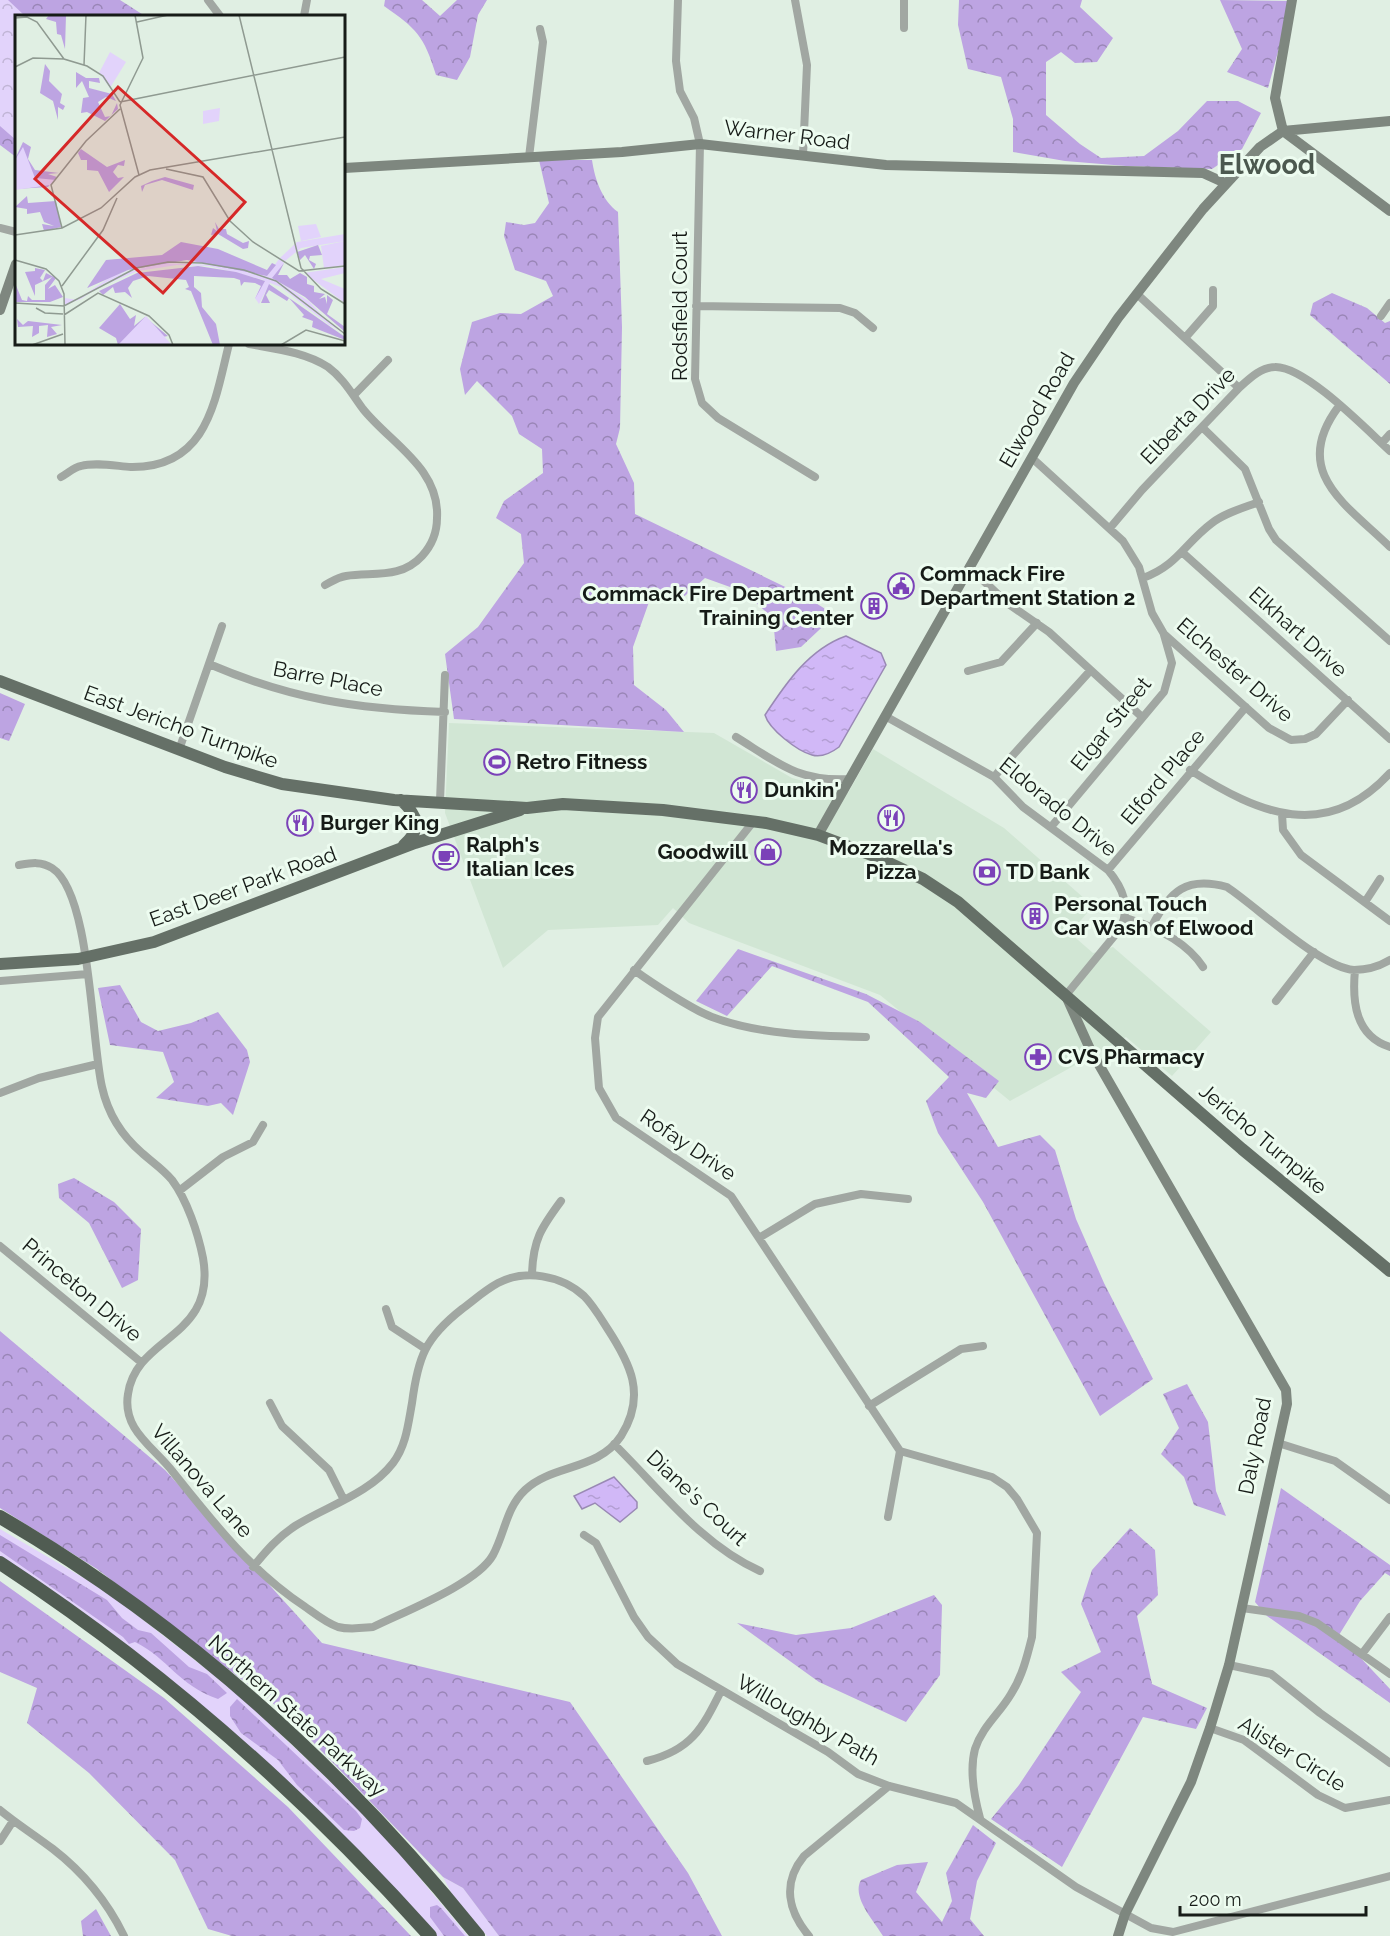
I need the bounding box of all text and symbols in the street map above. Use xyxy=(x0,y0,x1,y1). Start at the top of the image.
inset map xyxy=(15,15,345,345)
street label: Warner Road xyxy=(723,114,852,155)
district label: Elwood xyxy=(1219,149,1315,180)
street label: Rodsfield Court xyxy=(667,231,692,381)
street label: Elwood Road xyxy=(994,348,1080,472)
street label: Elberta Drive xyxy=(1135,362,1240,469)
place label: Commack Fire Department Station 2 xyxy=(920,561,1135,610)
public building icon: Commack Fire Department Station 2 xyxy=(886,571,916,601)
place label: Commack Fire Department Training Center xyxy=(582,581,854,630)
street label: Elkhart Drive xyxy=(1244,581,1352,682)
building icon: Commack Fire Department Training Center xyxy=(859,591,889,621)
street label: Elchester Drive xyxy=(1172,612,1299,727)
street label: Barre Place xyxy=(271,656,385,701)
street label: Elgar Street xyxy=(1065,672,1156,776)
street label: East Jericho Turnpike xyxy=(81,680,282,773)
street label: Elford Place xyxy=(1115,724,1210,830)
sports icon: Retro Fitness xyxy=(482,747,512,777)
place label: Retro Fitness xyxy=(516,749,647,774)
street label: Eldorado Drive xyxy=(995,752,1122,862)
restaurant icon: Dunkin' xyxy=(729,775,759,805)
place label: Dunkin' xyxy=(764,777,839,802)
restaurant icon: Mozzarella's Pizza xyxy=(876,803,906,833)
restaurant icon: Burger King xyxy=(285,808,315,838)
place label: Burger King xyxy=(320,810,439,835)
place label: Ralph's Italian Ices xyxy=(466,832,574,881)
place label: Mozzarella's Pizza xyxy=(829,835,953,884)
shop icon: Goodwill xyxy=(753,837,783,867)
place label: Goodwill xyxy=(658,839,748,864)
street label: East Deer Park Road xyxy=(146,841,340,932)
cafe icon: Ralph's Italian Ices xyxy=(431,842,461,872)
bank icon: TD Bank xyxy=(972,857,1002,887)
place label: TD Bank xyxy=(1006,859,1090,884)
place label: Personal Touch Car Wash of Elwood xyxy=(1054,891,1253,940)
building icon: Personal Touch Car Wash of Elwood xyxy=(1020,901,1050,931)
pharmacy icon: CVS Pharmacy xyxy=(1023,1042,1053,1072)
place label: CVS Pharmacy xyxy=(1058,1044,1205,1069)
street label: Jericho Turnpike xyxy=(1194,1078,1332,1199)
street label: Rofay Drive xyxy=(636,1103,741,1186)
street label: Princeton Drive xyxy=(18,1232,147,1347)
street label: Daly Road xyxy=(1233,1395,1276,1497)
street label: Villanova Lane xyxy=(146,1419,258,1542)
street label: Diane's Court xyxy=(642,1445,753,1551)
street label: Northern State Parkway xyxy=(203,1629,391,1802)
street label: Willoughby Path xyxy=(733,1669,884,1771)
street label: Alister Circle xyxy=(1234,1711,1350,1796)
scale bar xyxy=(1180,1879,1366,1917)
text: 200 m xyxy=(1189,1889,1242,1910)

